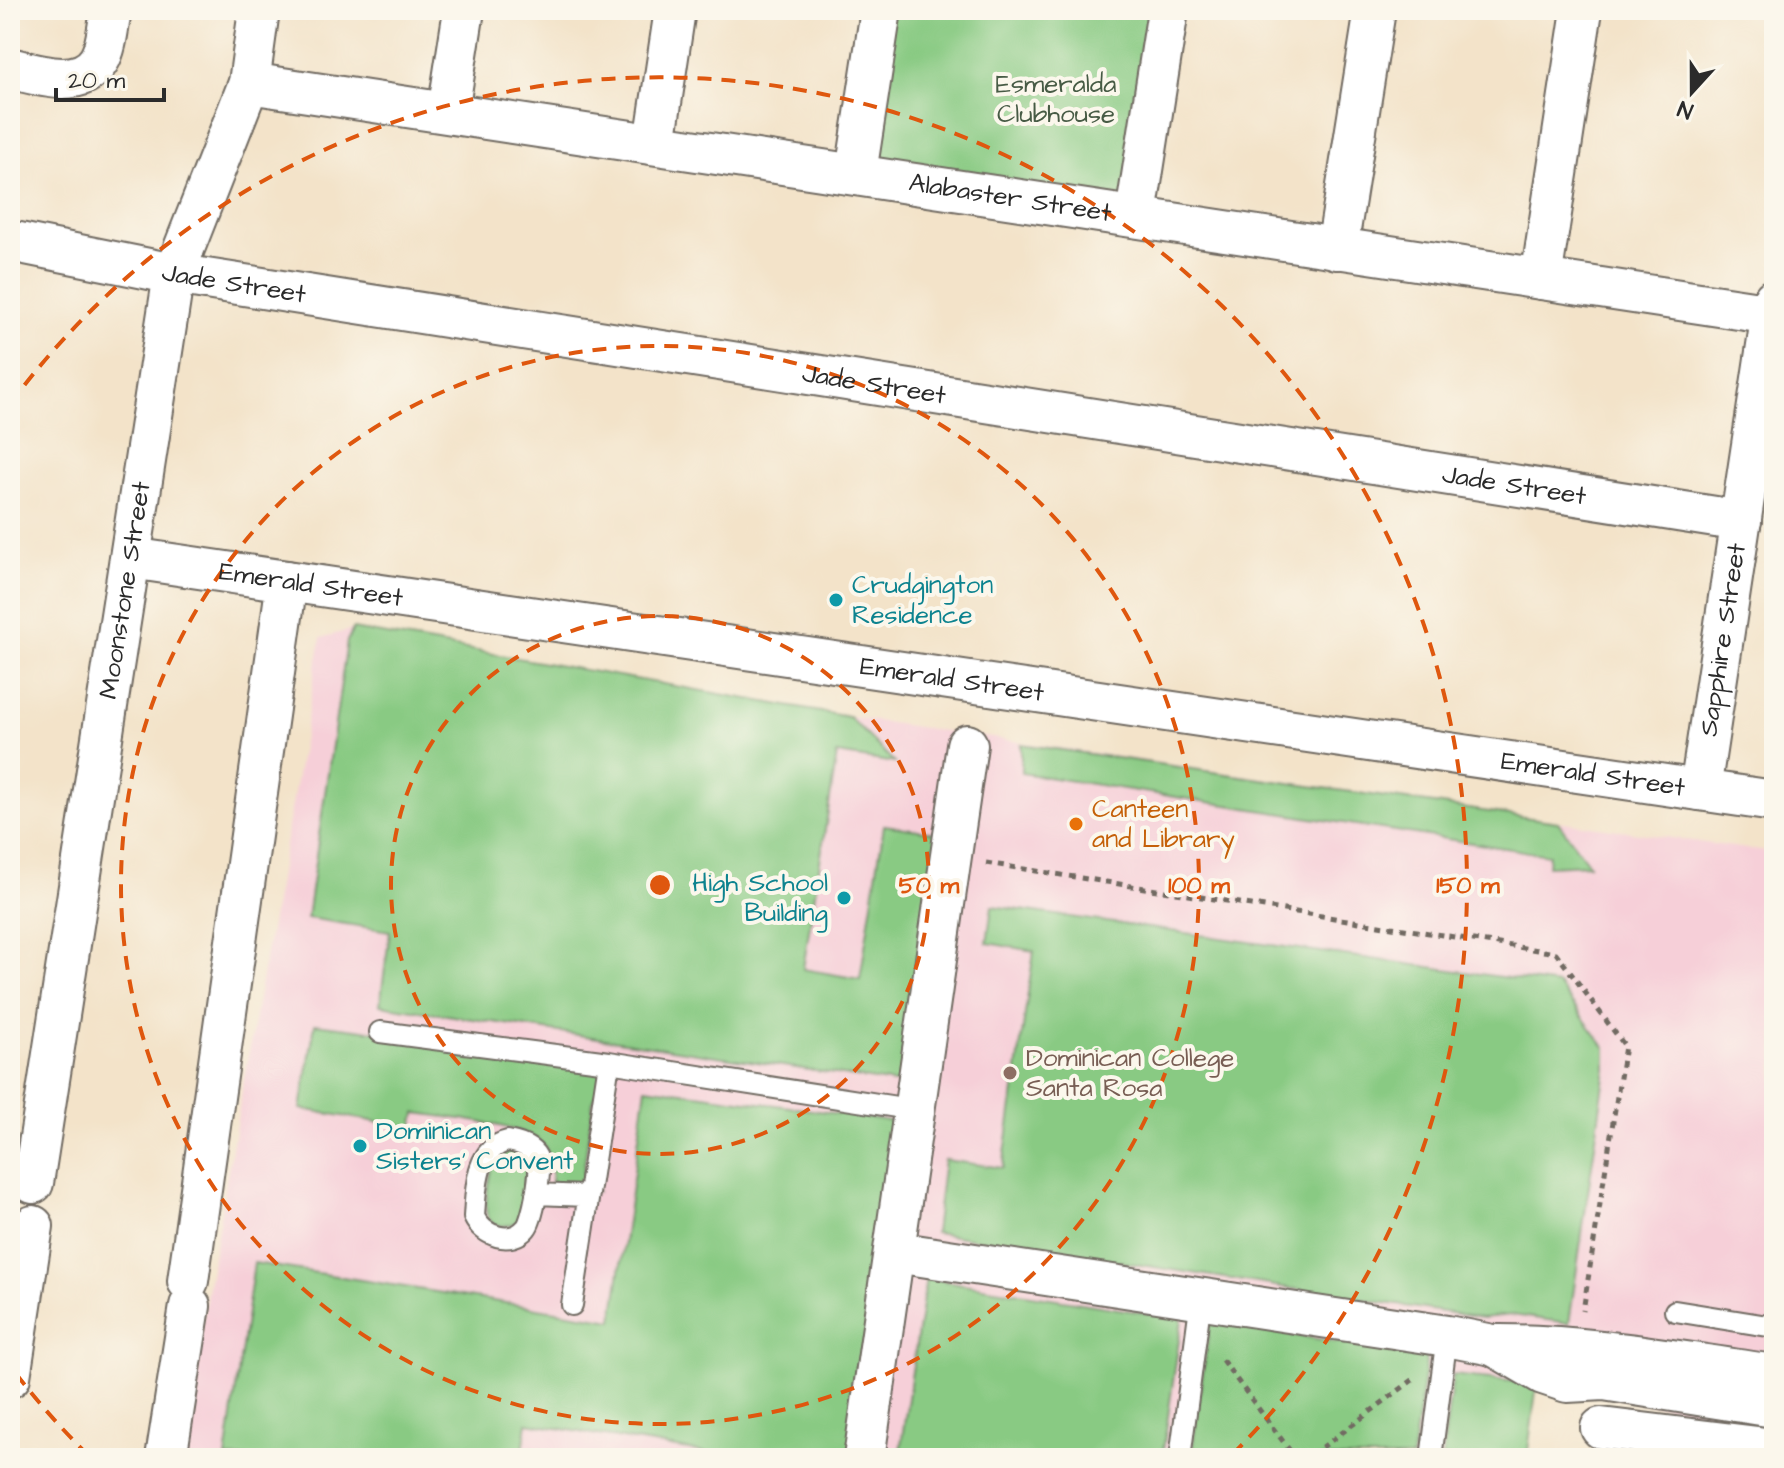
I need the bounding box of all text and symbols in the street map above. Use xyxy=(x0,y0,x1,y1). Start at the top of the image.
scale bar xyxy=(56,52,164,102)
north arrow xyxy=(1652,52,1732,132)
text: 20 m xyxy=(68,64,125,98)
park label: Esmeralda Clubhouse xyxy=(996,66,1116,132)
text: N xyxy=(1673,92,1697,126)
street label: Alabaster Street xyxy=(907,164,1115,231)
street label: Jade Street xyxy=(159,254,309,313)
street label: Jade Street xyxy=(800,355,949,414)
street label: Jade Street xyxy=(1440,456,1589,514)
street label: Moonstone Street xyxy=(90,478,160,701)
street label: Sapphire Street xyxy=(1690,540,1755,739)
street label: Emerald Street xyxy=(217,553,406,616)
place label: Crudgington Residence xyxy=(852,567,993,633)
marker: Crudgington Residence xyxy=(827,591,845,609)
street label: Emerald Street xyxy=(858,648,1047,711)
street label: Emerald Street xyxy=(1499,743,1688,806)
place label: Canteen and Library xyxy=(1092,791,1235,859)
marker: Canteen and Library xyxy=(1067,815,1085,833)
place label: High School Building xyxy=(692,865,828,933)
text: 50 m xyxy=(899,869,960,903)
text: 100 m xyxy=(1168,869,1230,903)
text: 150 m xyxy=(1436,869,1500,903)
centre of rings xyxy=(646,871,674,899)
marker: High School Building xyxy=(835,889,853,907)
place label: Dominican College Santa Rosa xyxy=(1026,1040,1234,1106)
marker: Dominican College Santa Rosa xyxy=(1001,1064,1019,1082)
place label: Dominican Sisters' Convent xyxy=(376,1113,574,1179)
marker: Dominican Sisters' Convent xyxy=(351,1137,369,1155)

